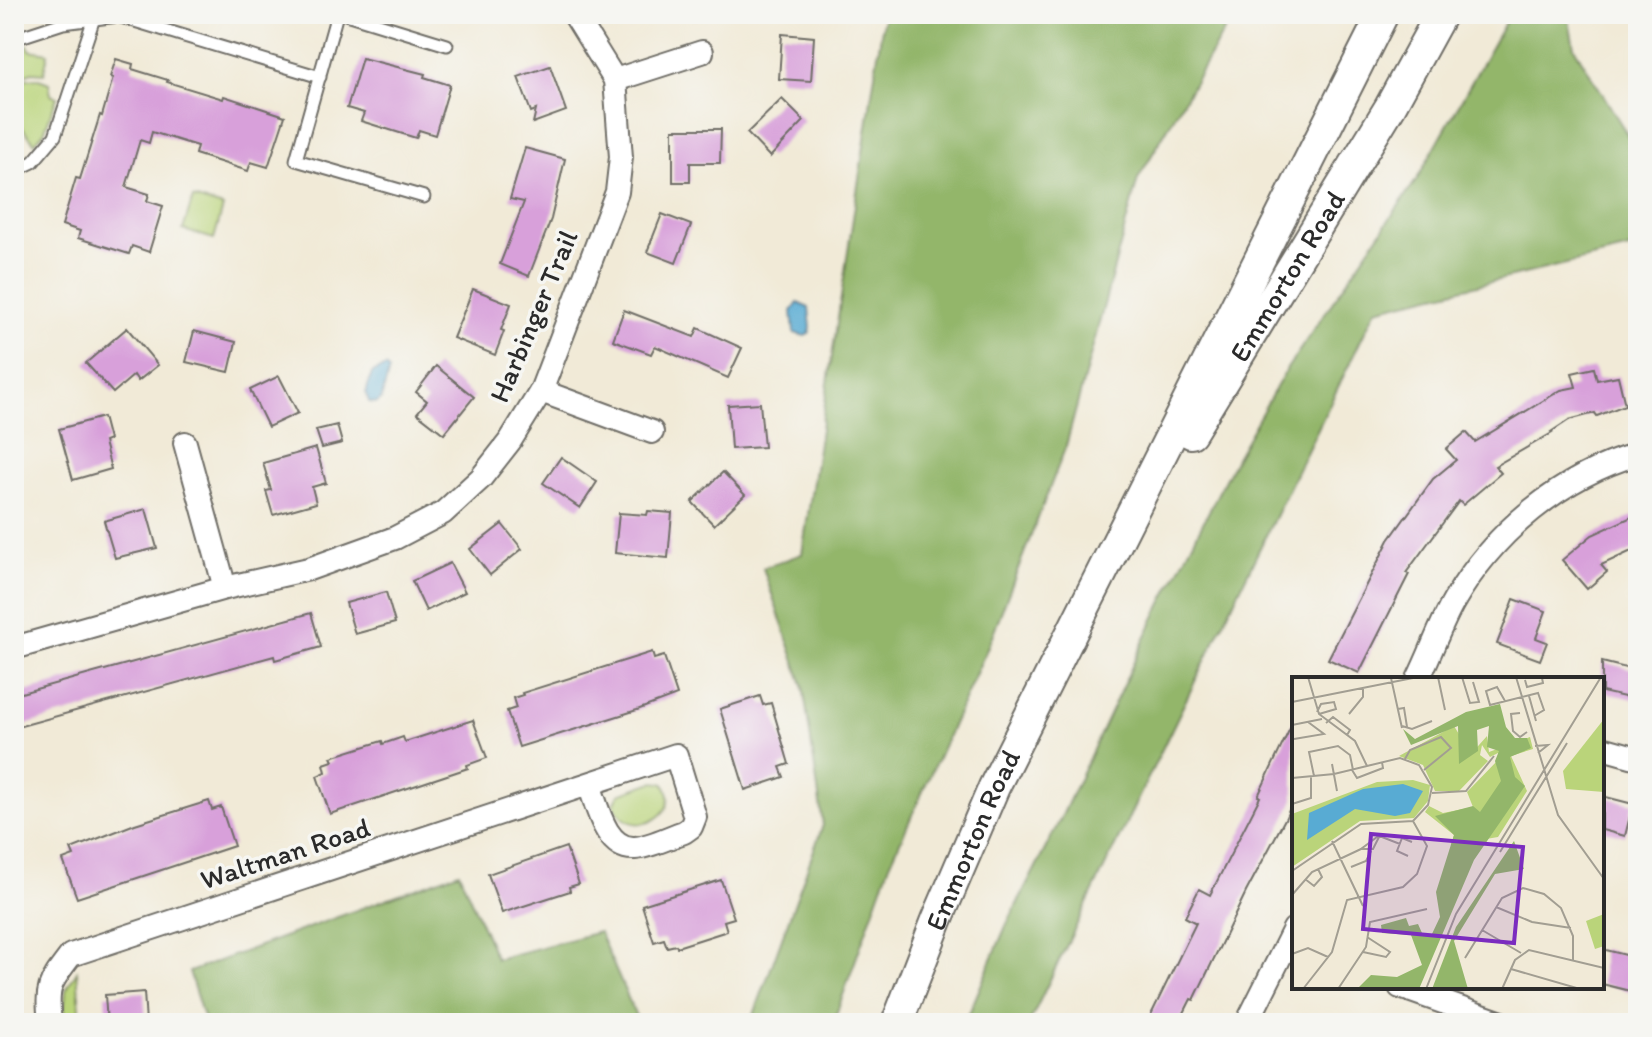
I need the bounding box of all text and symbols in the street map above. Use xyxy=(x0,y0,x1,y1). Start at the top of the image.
street label: Emmorton Road xyxy=(1222,184,1352,368)
street label: Harbinger Trail xyxy=(481,225,585,407)
inset map xyxy=(1292,677,1604,989)
street label: Emmorton Road xyxy=(918,744,1027,935)
street label: Waltman Road xyxy=(196,810,374,896)

